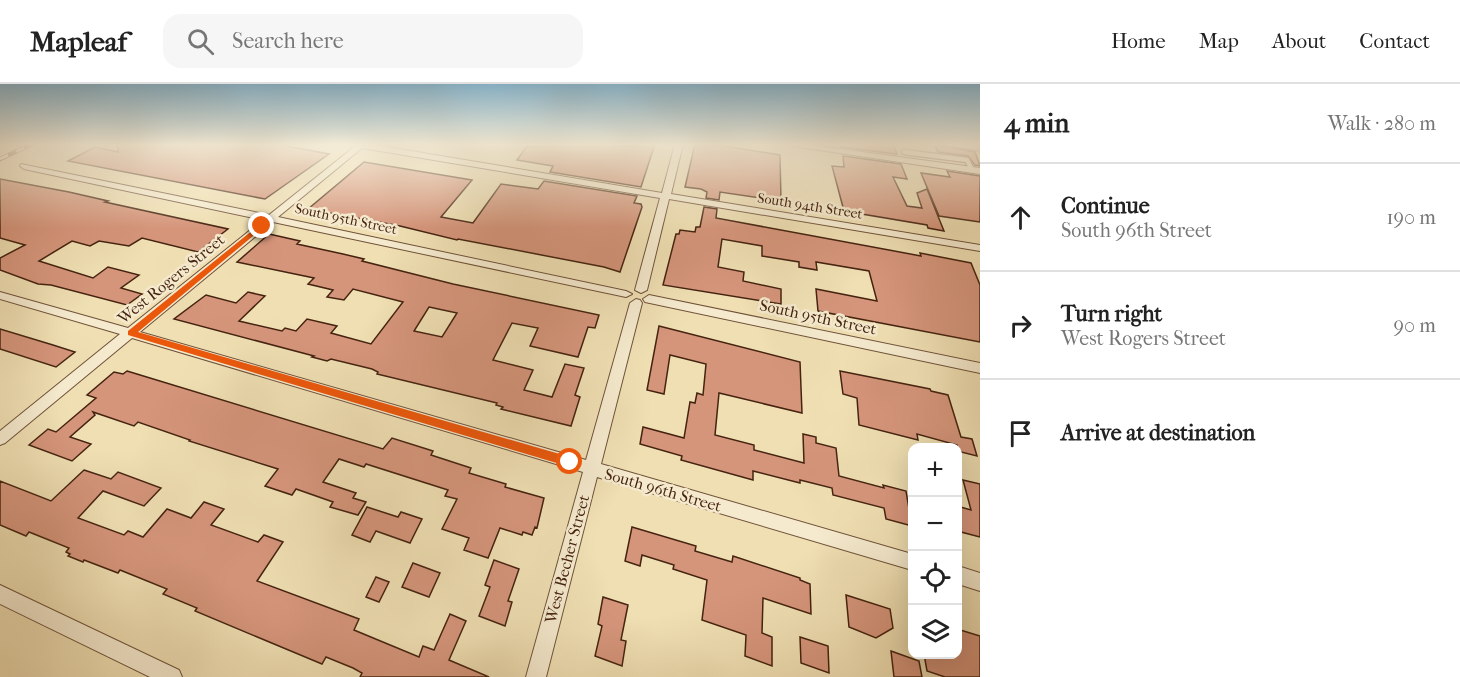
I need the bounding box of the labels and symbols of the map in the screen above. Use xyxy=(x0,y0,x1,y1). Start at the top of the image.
street label: South 94th Street xyxy=(756,189,864,223)
street label: South 95th Street xyxy=(293,200,399,238)
route end xyxy=(248,212,274,238)
street label: West Rogers Street xyxy=(113,230,228,329)
street label: South 95th Street xyxy=(758,295,878,339)
route start xyxy=(556,448,582,474)
street label: South 96th Street xyxy=(602,464,724,516)
street label: West Becher Street xyxy=(540,492,593,626)

